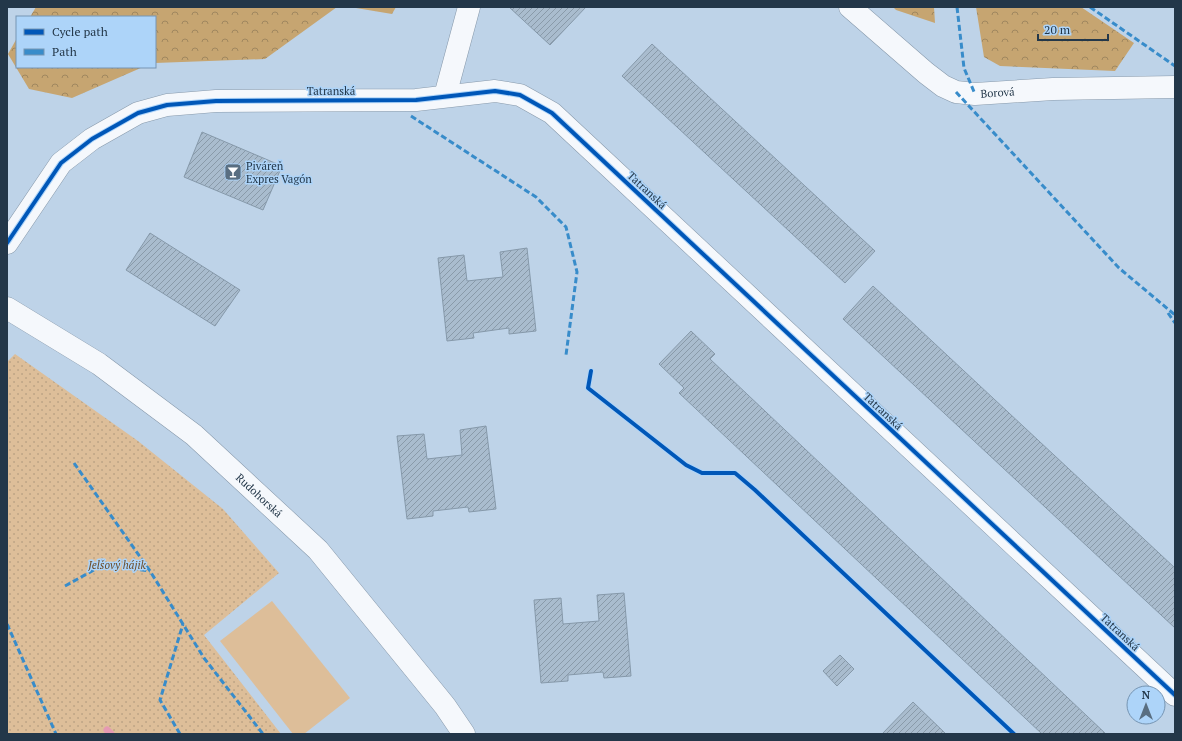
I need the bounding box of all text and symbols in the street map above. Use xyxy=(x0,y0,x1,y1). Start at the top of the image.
legend xyxy=(16,16,156,68)
scale bar xyxy=(1038,16,1108,42)
text: 20 m xyxy=(1044,22,1071,37)
text: Cycle path xyxy=(52,24,108,39)
text: Path xyxy=(52,44,77,59)
street label: Tatranská xyxy=(307,84,356,98)
street label: Borová xyxy=(980,84,1015,101)
place label: Piváreň Expres Vagón xyxy=(246,159,312,186)
bar icon: Piváreň Expres Vagón xyxy=(223,162,243,182)
street label: Tatranská xyxy=(625,168,670,212)
street label: Tatranská xyxy=(861,389,906,433)
street label: Rudohorská xyxy=(233,470,286,521)
park label: Jelšový hájik xyxy=(87,558,147,572)
street label: Tatranská xyxy=(1098,610,1143,654)
north arrow xyxy=(1126,685,1166,725)
text: N xyxy=(1142,688,1151,702)

